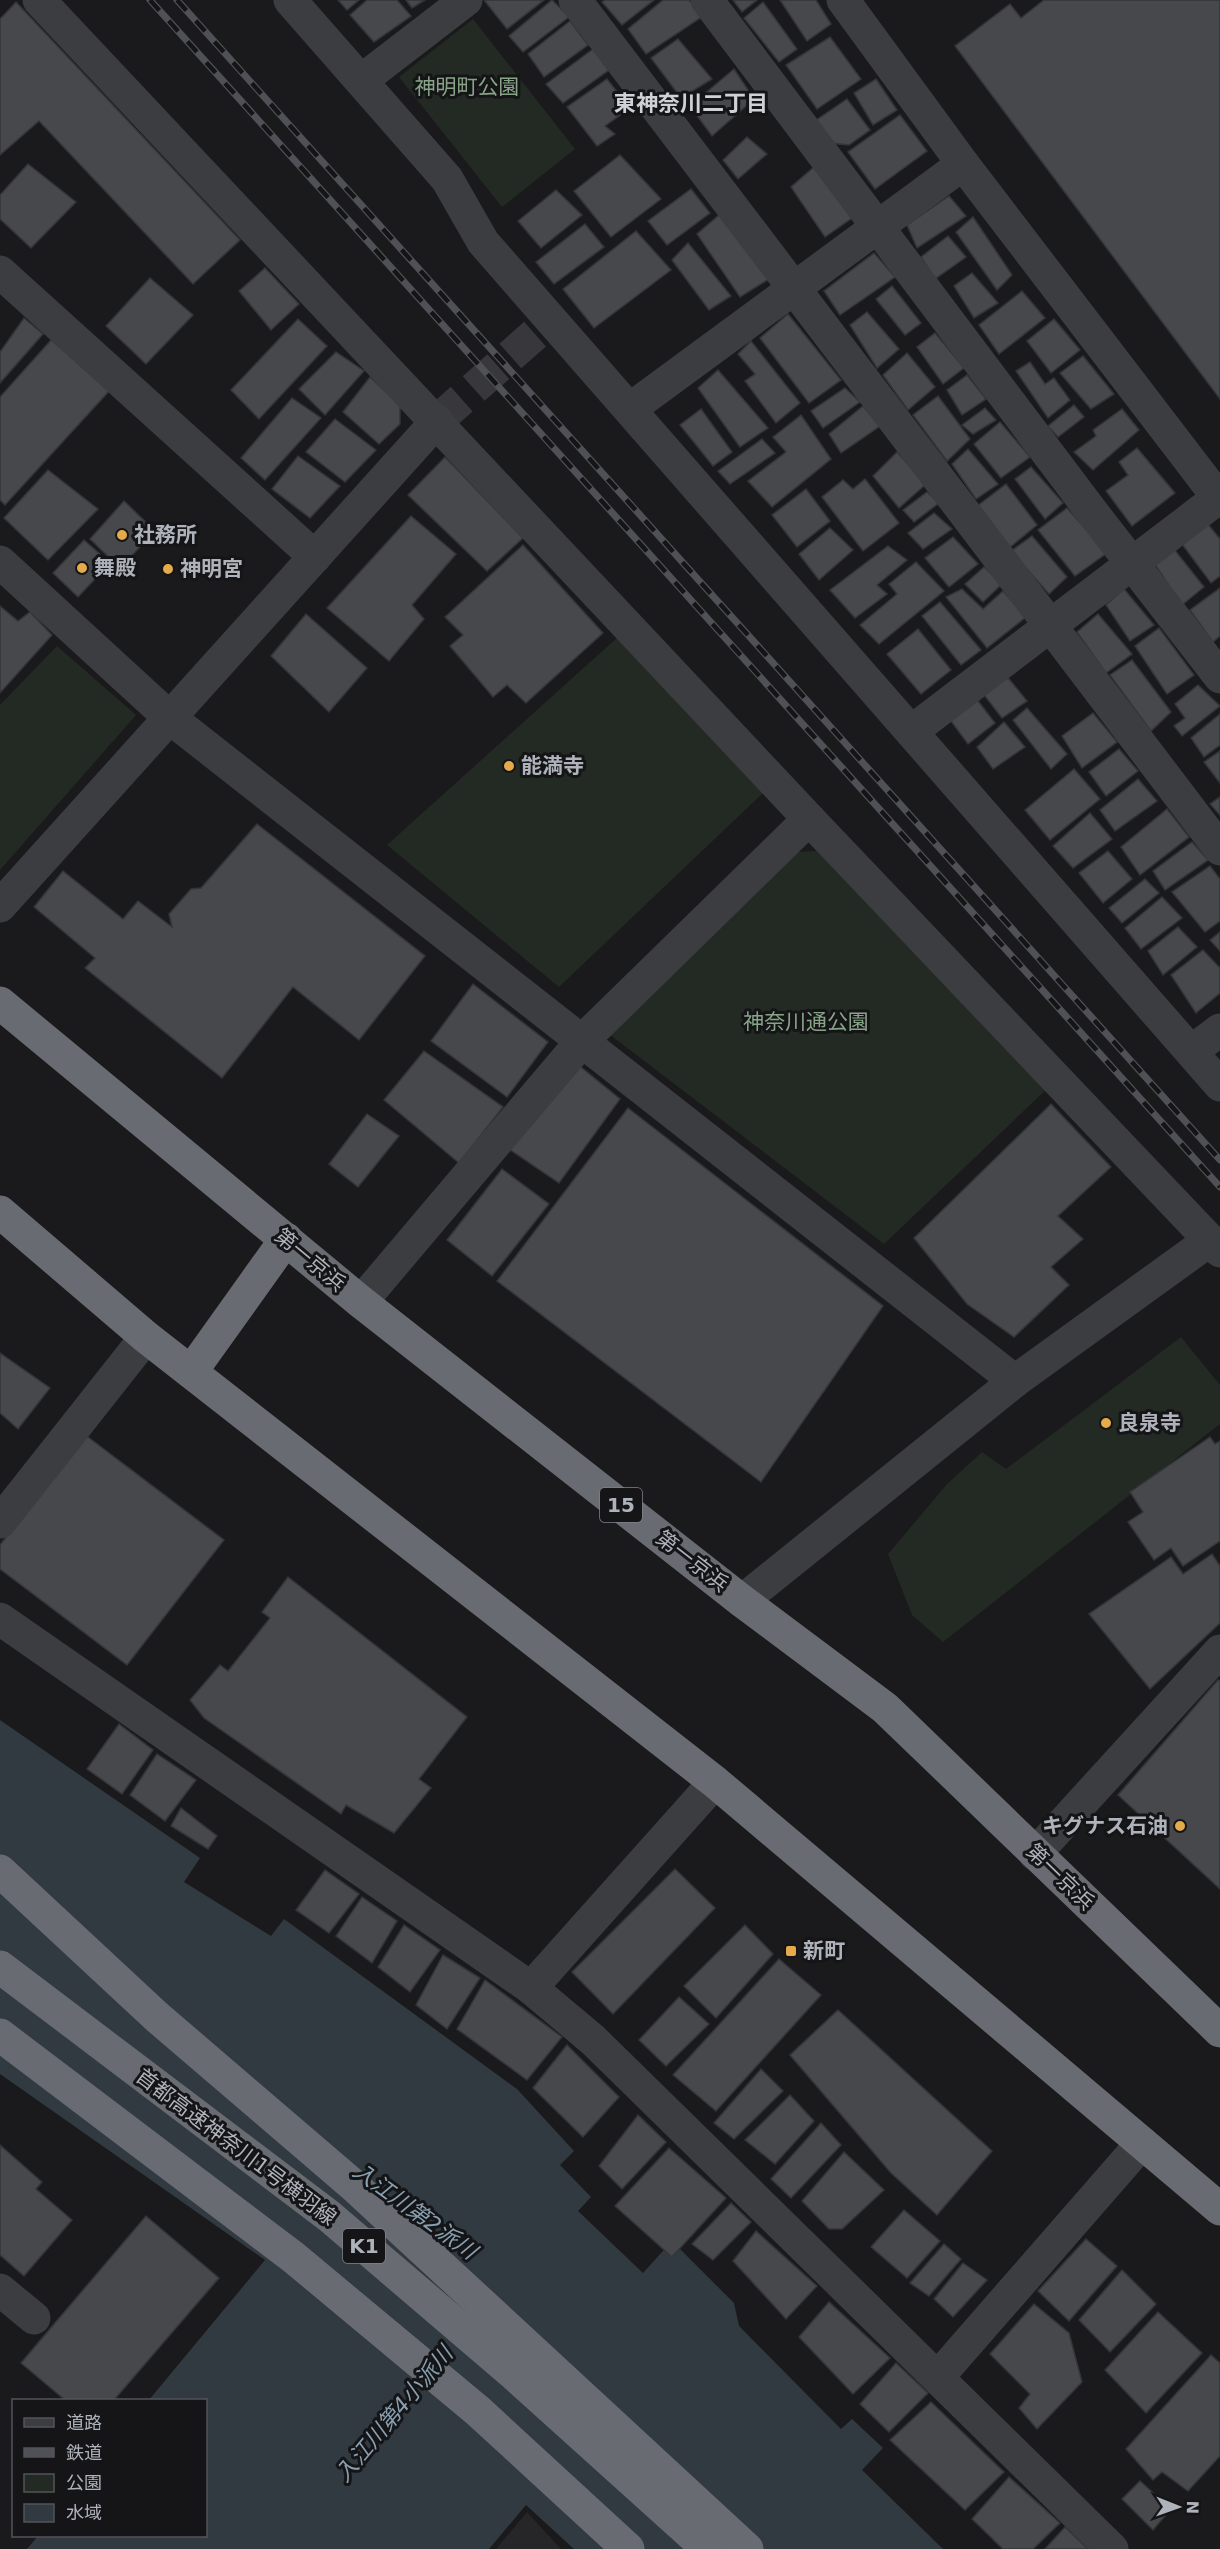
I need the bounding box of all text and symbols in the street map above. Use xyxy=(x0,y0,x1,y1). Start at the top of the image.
park label: 神明町公園 xyxy=(415,75,520,99)
district label: 東神奈川二丁目 xyxy=(614,91,768,116)
place label: 社務所 xyxy=(134,523,197,547)
marker: 社務所 xyxy=(115,528,129,542)
place label: 舞殿 xyxy=(94,556,136,580)
place label: 神明宮 xyxy=(180,557,243,581)
marker: 舞殿 xyxy=(75,561,89,575)
marker: 神明宮 xyxy=(161,562,175,576)
place label: 能満寺 xyxy=(521,754,584,778)
marker: 能満寺 xyxy=(502,759,516,773)
park label: 神奈川通公園 xyxy=(743,1010,869,1034)
street label: 第一京浜 xyxy=(270,1224,350,1296)
place label: 良泉寺 xyxy=(1118,1411,1181,1435)
marker: 良泉寺 xyxy=(1099,1416,1113,1430)
road number: 15 xyxy=(600,1488,642,1522)
street label: 第一京浜 xyxy=(652,1526,732,1596)
place label: キグナス石油 xyxy=(1042,1814,1168,1838)
marker: キグナス石油 xyxy=(1173,1819,1187,1833)
street label: 第一京浜 xyxy=(1021,1839,1099,1915)
place label: 新町 xyxy=(803,1939,845,1963)
marker: 新町 xyxy=(784,1944,798,1958)
street label: 首都高速神奈川1号横羽線 xyxy=(131,2064,341,2230)
water label: 入江川第2派川 xyxy=(349,2158,483,2265)
road number: K1 xyxy=(343,2229,385,2263)
water label: 入江川第4小派川 xyxy=(330,2340,459,2486)
legend xyxy=(12,2399,207,2537)
text: 道路 xyxy=(66,2412,102,2433)
text: 鉄道 xyxy=(66,2442,102,2463)
text: 公園 xyxy=(66,2472,102,2493)
north arrow xyxy=(1148,2477,1208,2537)
text: N xyxy=(1183,2500,1202,2514)
text: 水域 xyxy=(66,2502,102,2523)

